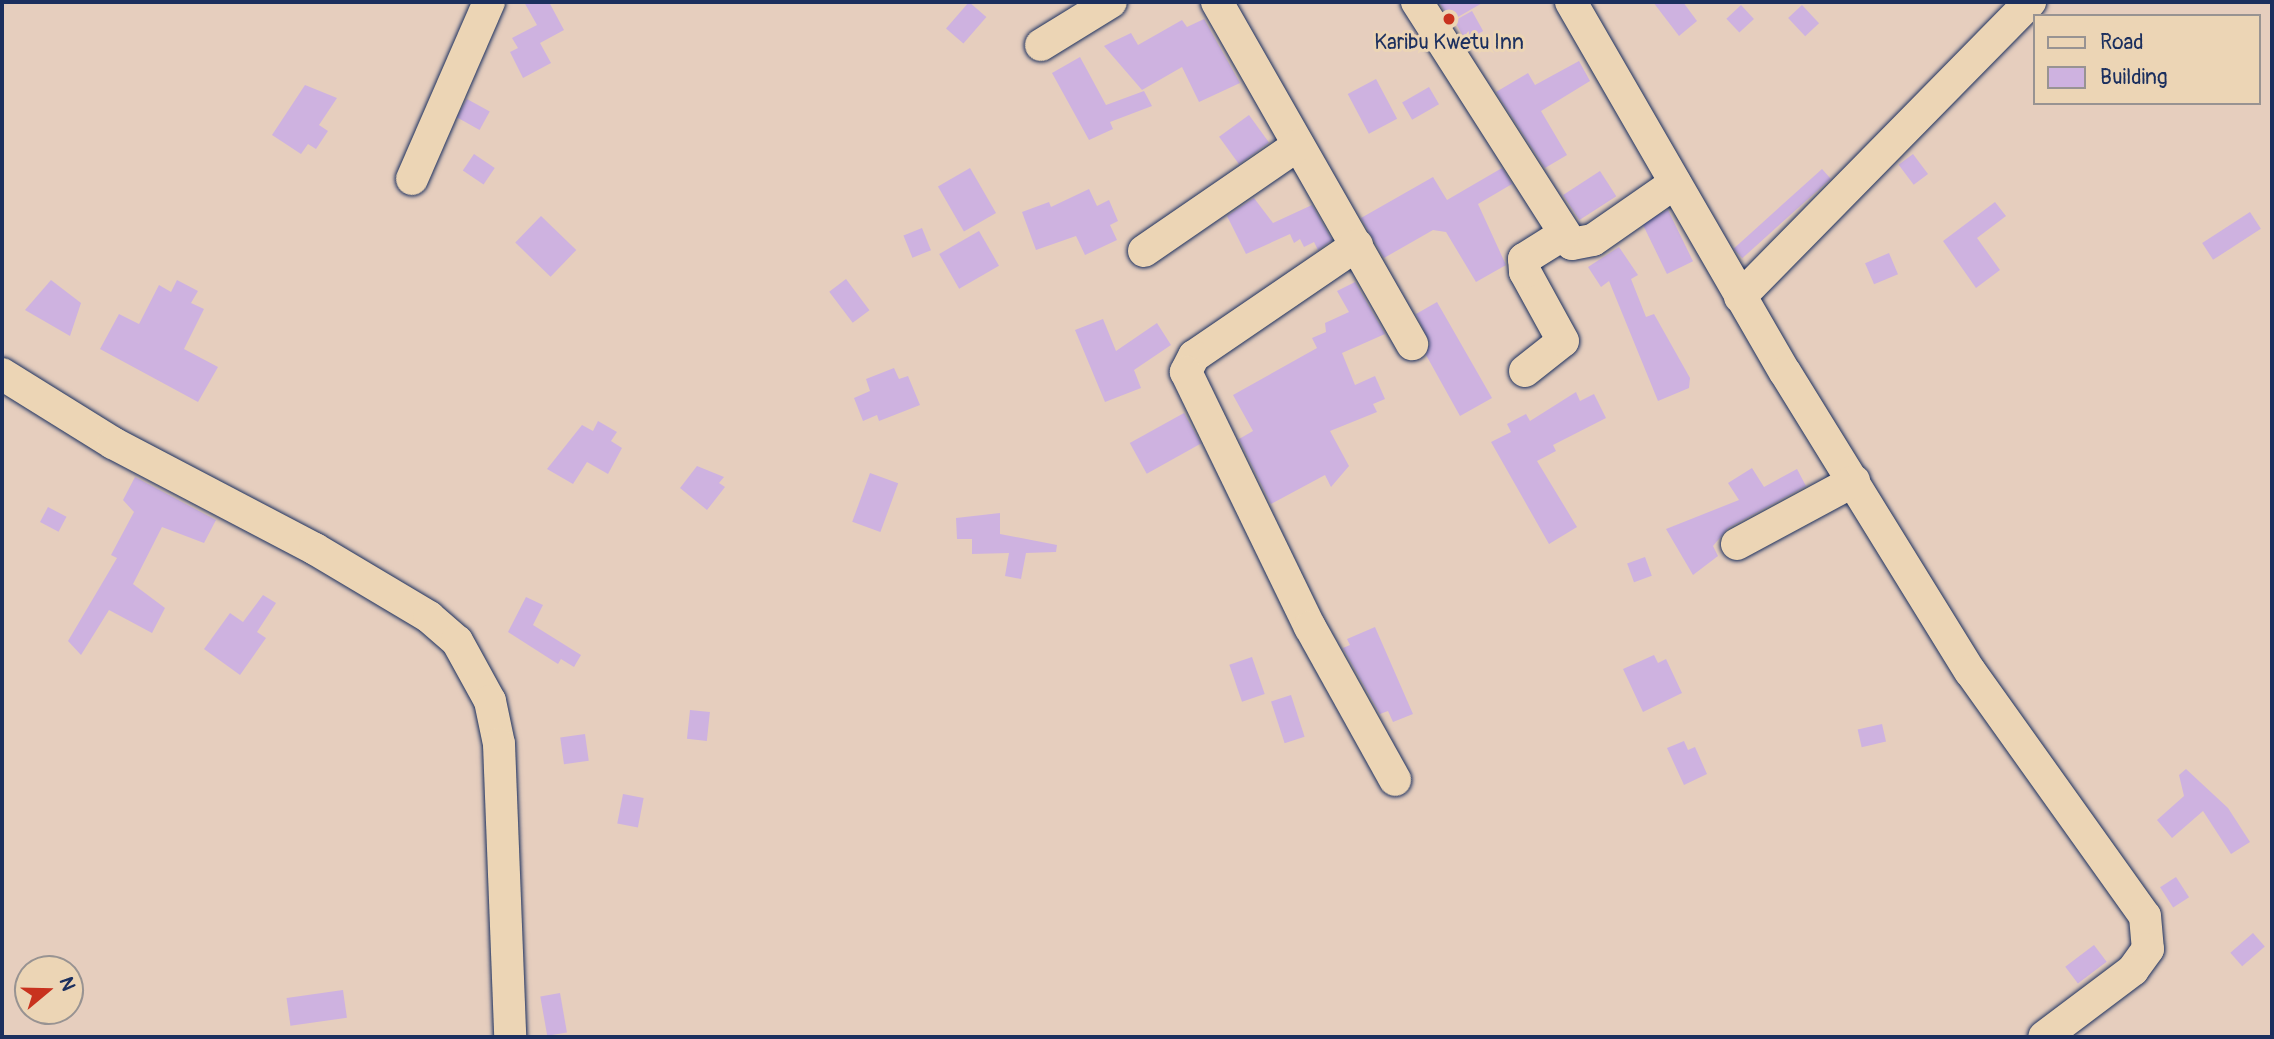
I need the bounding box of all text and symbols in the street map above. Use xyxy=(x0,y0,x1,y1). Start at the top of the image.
marker: Karibu Kwetu Inn xyxy=(1441,11,1457,27)
legend xyxy=(2032,14,2260,105)
text: Road xyxy=(2100,29,2144,56)
place label: Karibu Kwetu Inn xyxy=(1374,30,1524,56)
text: Building xyxy=(2100,64,2167,91)
north arrow xyxy=(14,955,84,1025)
text: N xyxy=(54,974,80,994)

